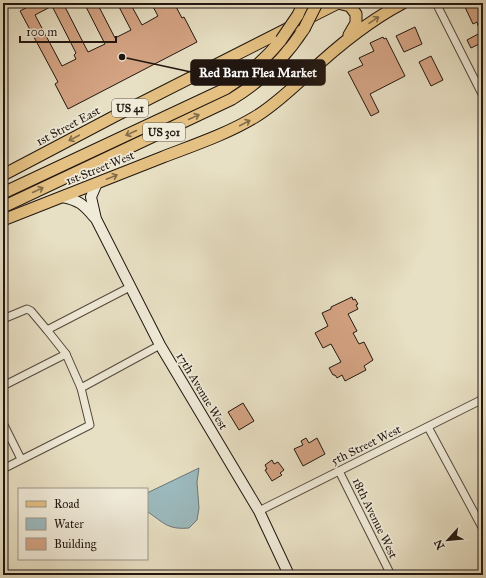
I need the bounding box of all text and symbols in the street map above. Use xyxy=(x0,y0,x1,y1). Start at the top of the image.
one-way arrow xyxy=(368,15,380,23)
scale bar xyxy=(20,18,116,44)
text: 100 m xyxy=(26,25,57,39)
callout: Red Barn Flea Market xyxy=(191,60,325,85)
text: Red Barn Flea Market xyxy=(199,65,317,81)
road number: US 41 xyxy=(112,99,148,117)
street label: 1st Street East xyxy=(34,103,103,149)
one-way arrow xyxy=(188,113,200,120)
one-way arrow xyxy=(239,118,251,126)
road number: US 301 xyxy=(143,123,185,141)
one-way arrow xyxy=(125,130,137,137)
one-way arrow xyxy=(69,134,81,142)
street label: 1st Street West xyxy=(64,148,137,188)
one-way arrow xyxy=(105,173,117,181)
one-way arrow xyxy=(32,186,44,193)
street label: 17th Avenue West xyxy=(173,350,231,433)
street label: 5th Street West xyxy=(329,422,404,468)
street label: 18th Avenue West xyxy=(349,475,401,561)
legend xyxy=(18,488,148,560)
text: Road xyxy=(54,497,80,511)
text: Water xyxy=(54,517,84,531)
north arrow xyxy=(428,520,468,560)
text: Building xyxy=(54,537,97,552)
text: N xyxy=(431,537,447,551)

